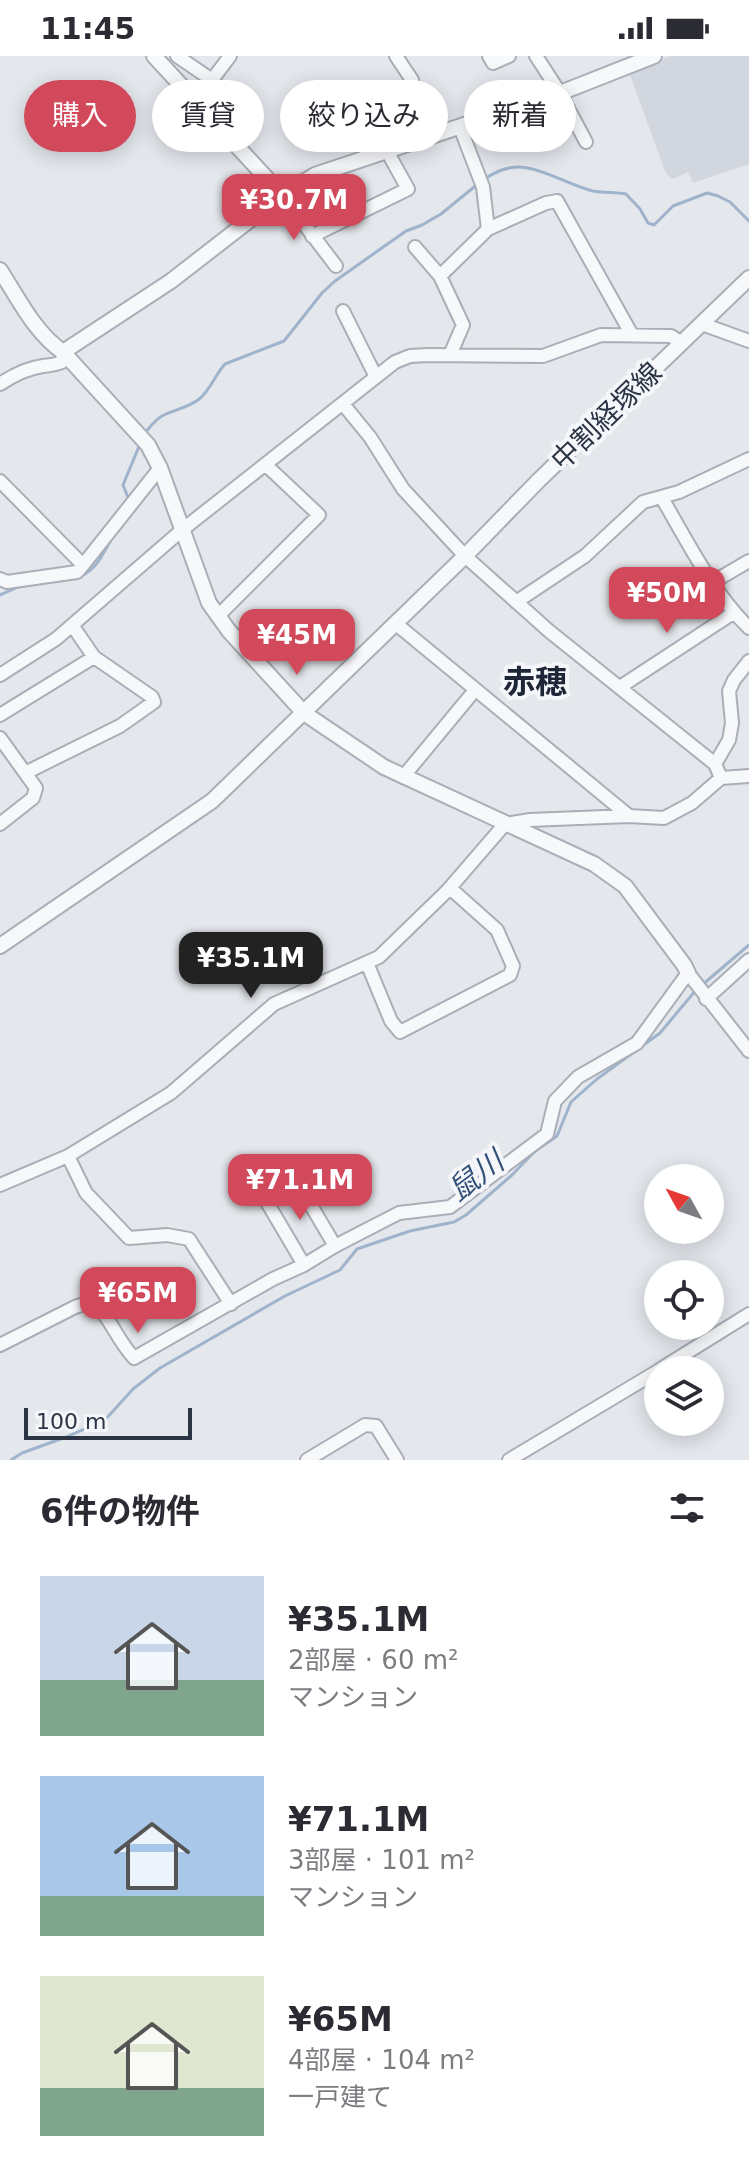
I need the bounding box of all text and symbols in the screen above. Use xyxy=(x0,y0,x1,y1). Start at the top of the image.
text: 11:45 xyxy=(40,11,136,46)
chip: 購入 xyxy=(24,80,136,152)
chip: 賃貸 xyxy=(152,80,264,152)
chip: 絞り込み xyxy=(280,80,448,152)
chip: 新着 xyxy=(464,80,576,152)
pin: ¥30.7M xyxy=(229,174,359,242)
text: ¥30.7M xyxy=(240,185,348,215)
street label: 中割経塚線 xyxy=(545,356,668,477)
pin: ¥50M xyxy=(620,567,714,635)
text: ¥50M xyxy=(627,578,707,608)
pin: ¥45M xyxy=(250,609,344,677)
text: ¥45M xyxy=(257,620,337,650)
district label: 赤穂 xyxy=(503,663,567,701)
pin: ¥35.1M xyxy=(186,932,316,1000)
text: ¥35.1M xyxy=(197,943,305,973)
water label: 鼠川 xyxy=(441,1142,513,1208)
pin: ¥71.1M xyxy=(235,1154,365,1222)
north arrow xyxy=(644,1164,724,1244)
map controls xyxy=(644,1164,724,1436)
text: ¥71.1M xyxy=(246,1165,354,1195)
button: locate xyxy=(644,1260,724,1340)
pin: ¥65M xyxy=(91,1267,185,1335)
text: ¥65M xyxy=(98,1278,178,1308)
button: layers xyxy=(644,1356,724,1436)
scale bar xyxy=(24,1404,192,1440)
text: 100 m xyxy=(36,1409,106,1434)
icon: filters xyxy=(665,1486,709,1530)
text: 6件の物件 xyxy=(40,1491,200,1531)
text: ¥35.1M xyxy=(288,1599,429,1639)
icon: home xyxy=(104,1608,200,1704)
text: 2部屋 · 60 m² xyxy=(288,1645,458,1675)
text: マンション xyxy=(288,1682,418,1712)
text: ¥71.1M xyxy=(288,1799,429,1839)
icon: home xyxy=(104,1808,200,1904)
text: 3部屋 · 101 m² xyxy=(288,1845,475,1875)
text: マンション xyxy=(288,1882,418,1912)
text: ¥65M xyxy=(288,1999,393,2039)
icon: home xyxy=(104,2008,200,2104)
text: 4部屋 · 104 m² xyxy=(288,2045,475,2075)
text: 一戸建て xyxy=(288,2082,392,2112)

